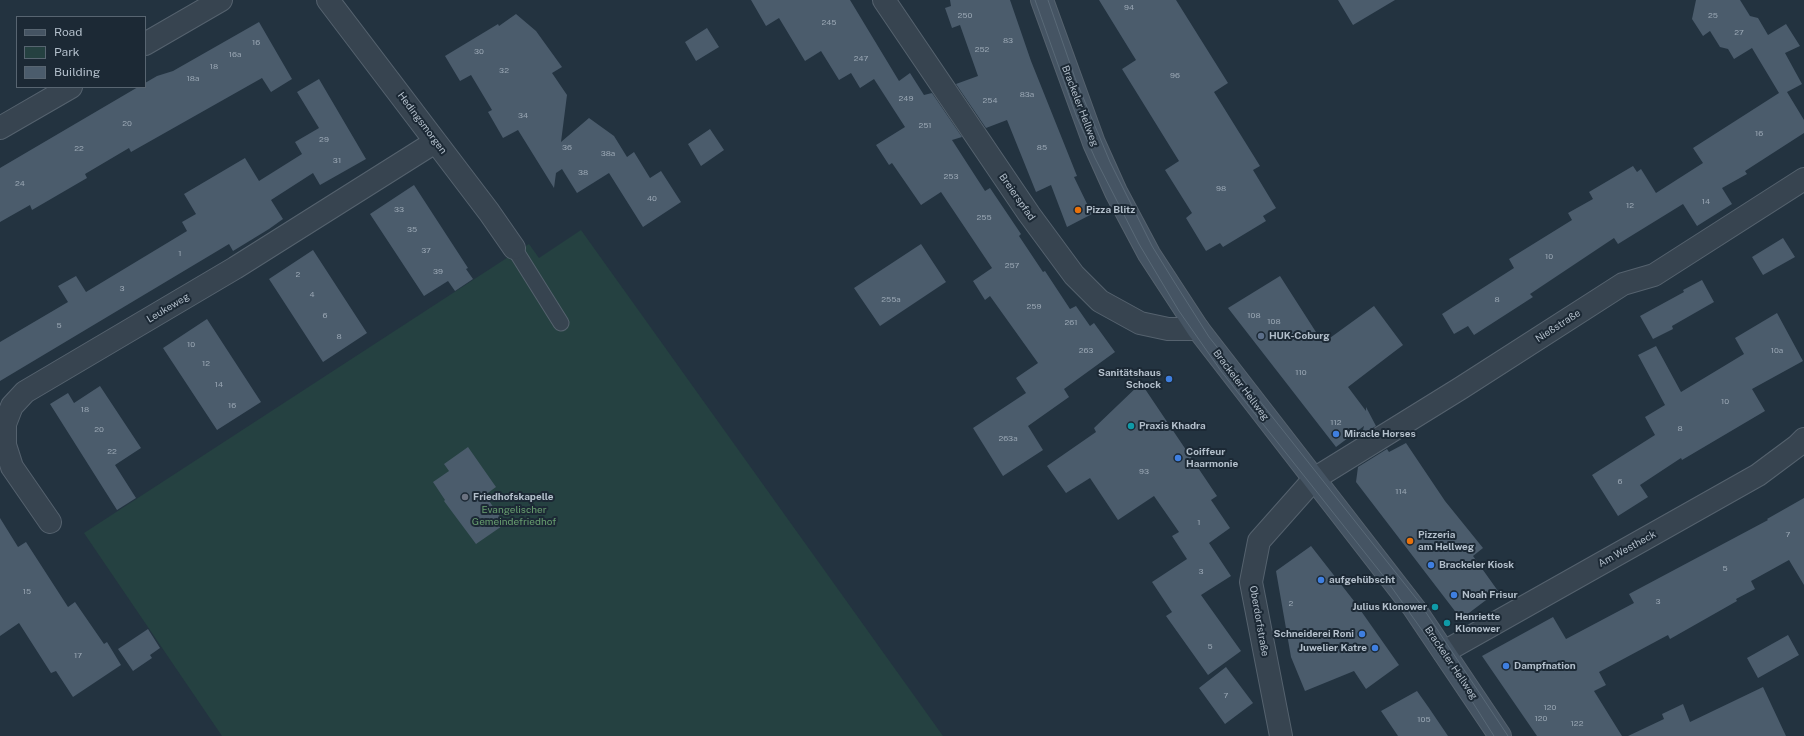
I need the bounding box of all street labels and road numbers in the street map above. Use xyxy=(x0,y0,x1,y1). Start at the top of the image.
street label: Brackeler Hellweg xyxy=(1059,64,1101,148)
street label: Hedingsmorgen xyxy=(395,90,449,156)
street label: Breierspfad xyxy=(996,171,1038,223)
street label: Leukeweg xyxy=(144,291,192,325)
street label: Nießstraße xyxy=(1533,307,1583,345)
street label: Brackeler Hellweg xyxy=(1210,347,1272,423)
street label: Am Westheck xyxy=(1596,528,1658,570)
street label: Oberdorfstraße xyxy=(1247,585,1271,657)
street label: Brackeler Hellweg xyxy=(1422,624,1480,702)

